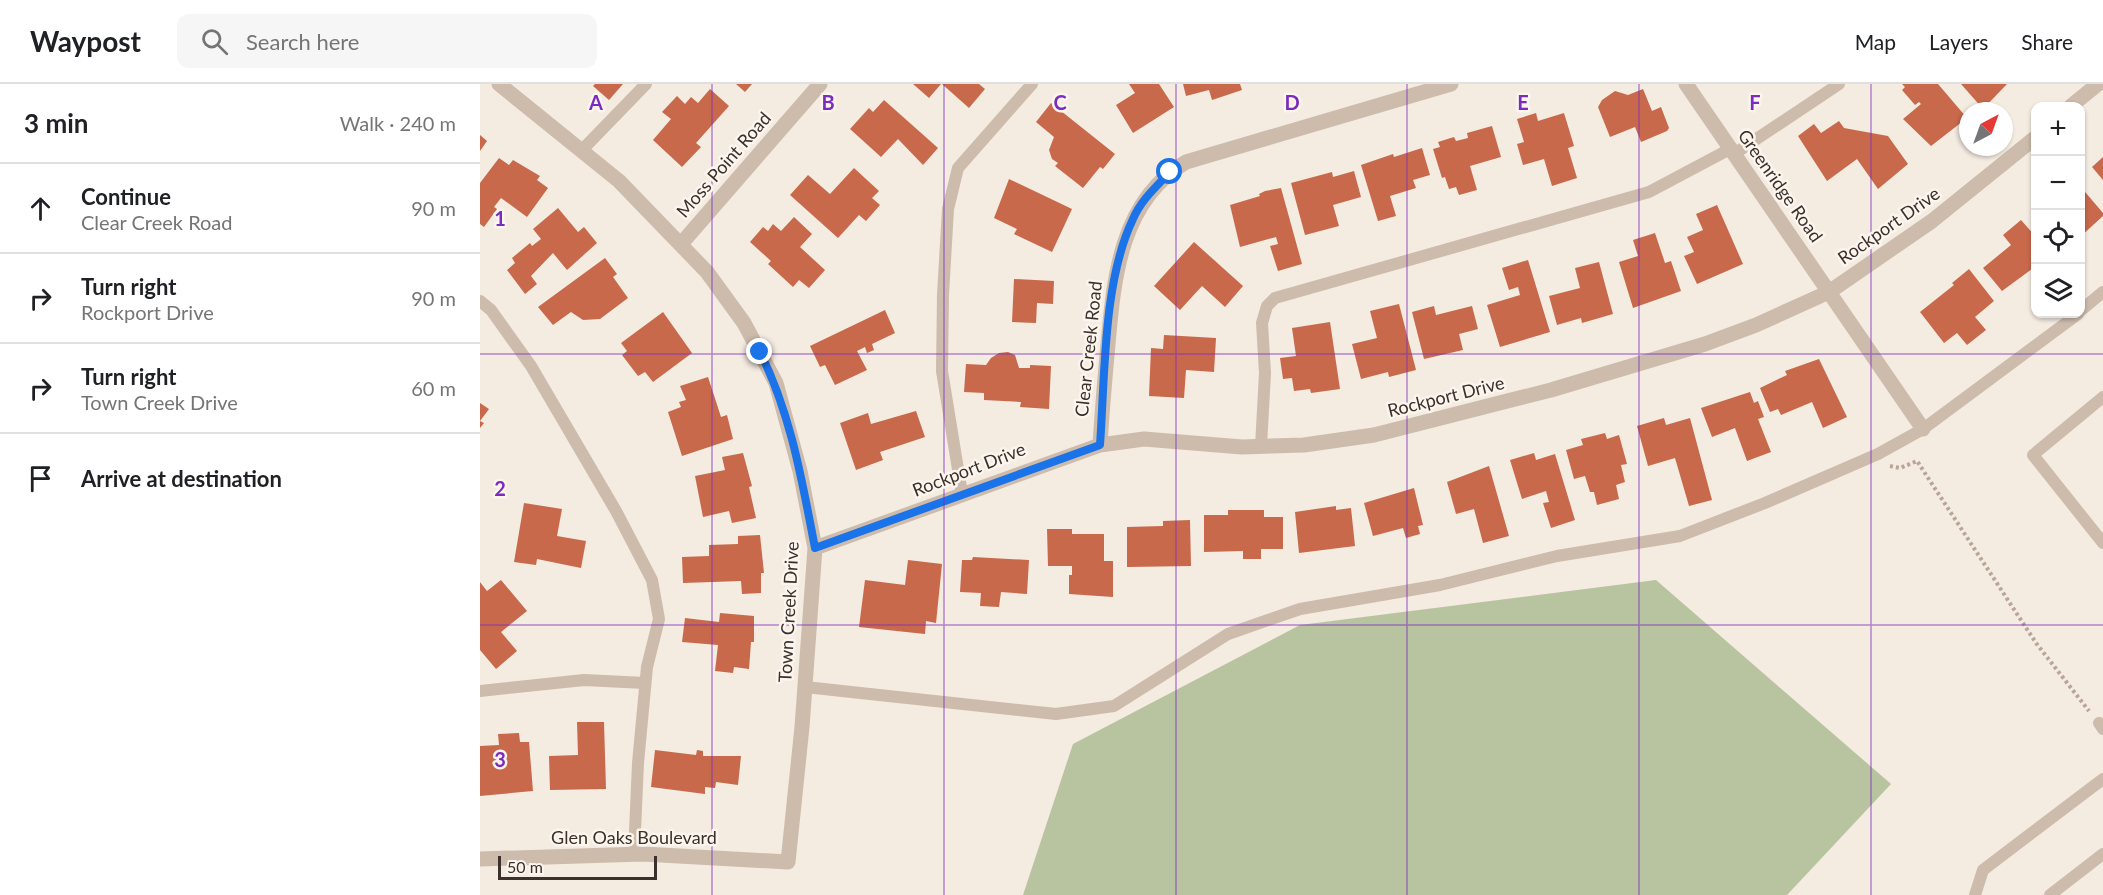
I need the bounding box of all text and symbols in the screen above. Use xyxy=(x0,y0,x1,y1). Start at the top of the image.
search box xyxy=(177,14,597,68)
text: Waypost xyxy=(30,24,141,58)
icon: search xyxy=(198,25,231,58)
text: Search here xyxy=(246,28,359,55)
text: Map xyxy=(1855,29,1896,54)
text: Layers xyxy=(1929,29,1988,54)
text: Share xyxy=(2021,29,2073,54)
text: A xyxy=(588,90,603,114)
text: B xyxy=(821,90,835,114)
text: C xyxy=(1053,90,1067,114)
text: D xyxy=(1284,90,1300,114)
text: E xyxy=(1517,90,1529,114)
text: F xyxy=(1749,90,1761,114)
north arrow xyxy=(1959,102,2013,156)
map controls xyxy=(2031,102,2085,318)
button: + xyxy=(2031,102,2085,156)
text: 3 min xyxy=(24,107,88,139)
street label: Moss Point Road xyxy=(671,107,775,222)
text: Walk · 240 m xyxy=(340,111,456,135)
street label: Greenridge Road xyxy=(1734,125,1828,246)
button: − xyxy=(2031,156,2085,210)
route start xyxy=(1156,158,1182,184)
street label: Rockport Drive xyxy=(1833,182,1944,268)
text: Continue xyxy=(81,183,171,210)
icon: ahead xyxy=(24,192,57,225)
text: 90 m xyxy=(411,196,456,220)
text: 1 xyxy=(494,206,506,230)
text: Clear Creek Road xyxy=(81,210,233,234)
button: locate xyxy=(2031,210,2085,264)
button: layers xyxy=(2031,264,2085,318)
text: Turn right xyxy=(81,273,176,300)
street label: Clear Creek Road xyxy=(1070,280,1106,418)
icon: right xyxy=(24,282,57,315)
text: 90 m xyxy=(411,286,456,310)
text: Rockport Drive xyxy=(81,300,214,324)
route end xyxy=(746,338,772,364)
text: Turn right xyxy=(81,363,176,390)
street label: Rockport Drive xyxy=(1385,371,1506,421)
icon: right xyxy=(24,372,57,405)
text: 60 m xyxy=(411,376,456,400)
text: Town Creek Drive xyxy=(81,390,238,414)
street label: Rockport Drive xyxy=(909,437,1028,501)
icon: arrive xyxy=(24,462,57,495)
text: Arrive at destination xyxy=(81,465,282,492)
text: 2 xyxy=(494,476,506,500)
street label: Town Creek Drive xyxy=(773,541,803,683)
text: 3 xyxy=(494,747,506,771)
street label: Glen Oaks Boulevard xyxy=(551,826,717,848)
scale bar xyxy=(498,853,657,880)
text: 50 m xyxy=(507,857,543,876)

